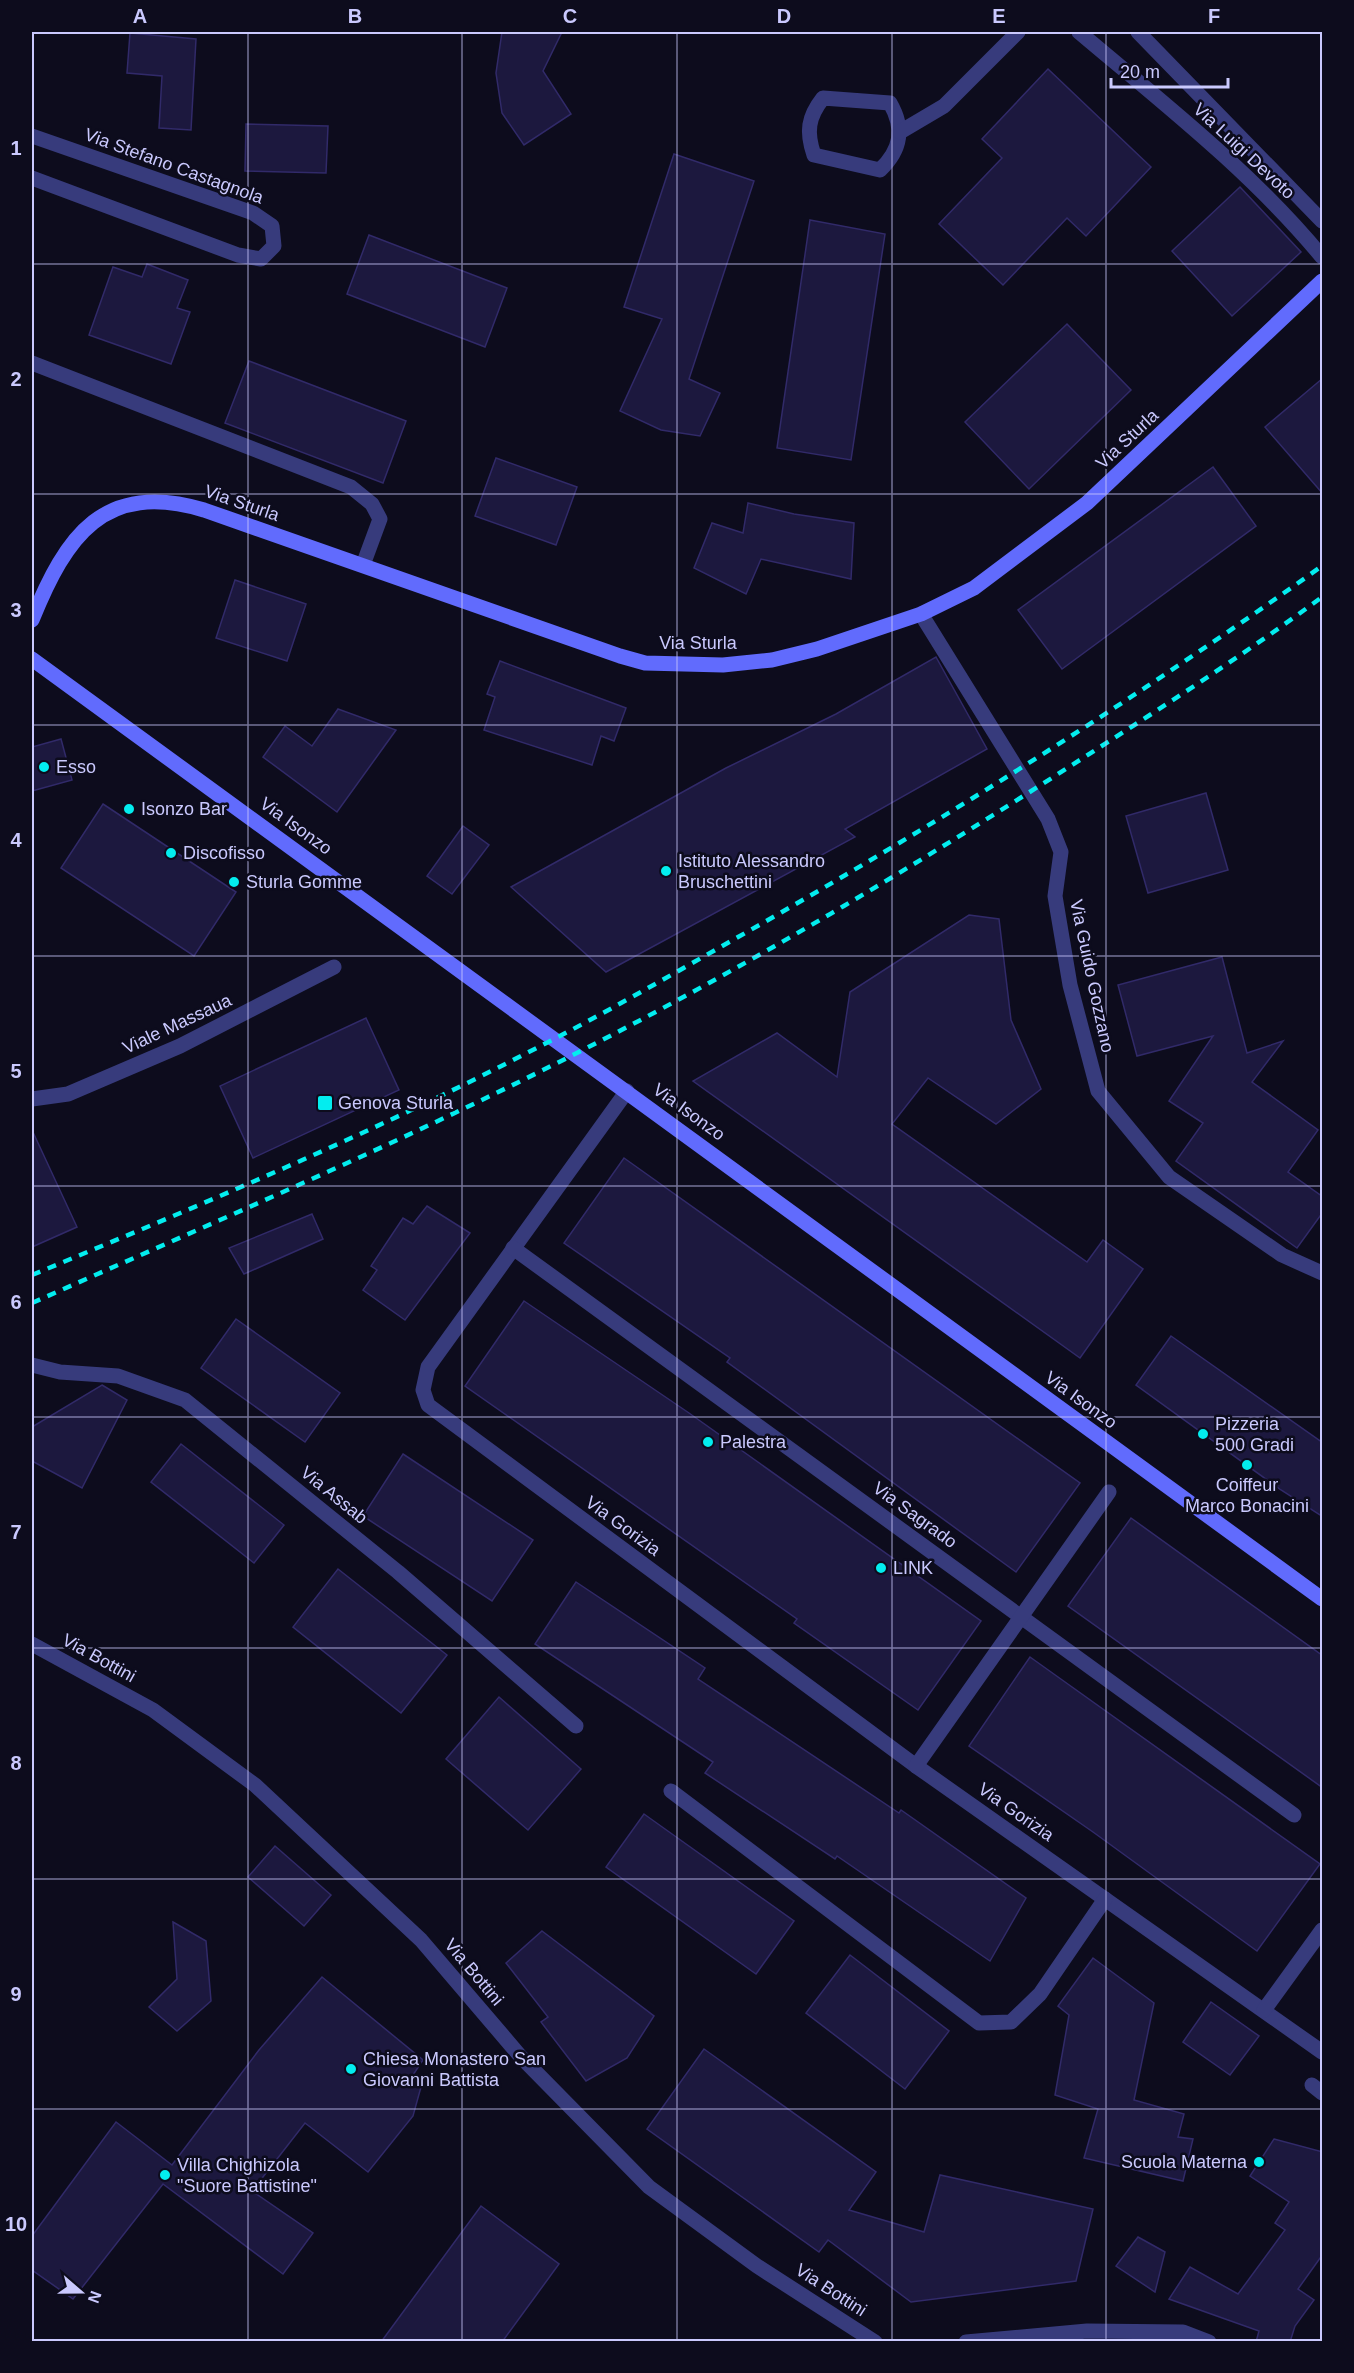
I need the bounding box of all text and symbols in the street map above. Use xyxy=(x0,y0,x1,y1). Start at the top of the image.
text: A xyxy=(133,5,147,27)
text: B xyxy=(348,5,362,27)
text: C xyxy=(563,5,577,27)
text: D xyxy=(777,5,791,27)
text: E xyxy=(992,5,1006,27)
text: F xyxy=(1208,5,1220,27)
scale bar xyxy=(1111,51,1228,89)
text: 20 m xyxy=(1120,62,1160,82)
street label: Via Luigi Devoto xyxy=(1189,99,1299,203)
street label: Via Stefano Castagnola xyxy=(82,124,267,208)
text: 1 xyxy=(10,137,22,159)
text: 2 xyxy=(10,368,22,390)
street label: Via Sturla xyxy=(1092,405,1163,473)
street label: Via Sturla xyxy=(202,481,283,525)
text: 3 xyxy=(10,599,22,621)
street label: Via Sturla xyxy=(659,633,738,653)
place label: Esso xyxy=(56,757,96,777)
marker: Esso xyxy=(37,760,51,774)
street label: Via Isonzo xyxy=(256,793,336,859)
place label: Isonzo Bar xyxy=(141,799,227,819)
marker: Isonzo Bar xyxy=(122,802,136,816)
text: 4 xyxy=(10,829,22,851)
place label: Discofisso xyxy=(183,843,265,863)
marker: Discofisso xyxy=(164,846,178,860)
place label: Istituto Alessandro Bruschettini xyxy=(678,851,825,892)
marker: Istituto Alessandro Bruschettini xyxy=(659,864,673,878)
place label: Sturla Gomme xyxy=(246,872,362,892)
marker: Sturla Gomme xyxy=(227,875,241,889)
street label: Via Guido Gozzano xyxy=(1066,898,1118,1054)
street label: Viale Massaua xyxy=(119,990,235,1058)
text: 5 xyxy=(10,1060,22,1082)
street label: Via Isonzo xyxy=(649,1079,729,1145)
place label: Genova Sturla xyxy=(338,1093,454,1113)
marker: Genova Sturla xyxy=(316,1094,334,1112)
text: 6 xyxy=(10,1291,22,1313)
street label: Via Isonzo xyxy=(1041,1367,1121,1433)
place label: Pizzeria 500 Gradi xyxy=(1215,1414,1294,1455)
marker: Pizzeria 500 Gradi xyxy=(1196,1427,1210,1441)
place label: Palestra xyxy=(720,1432,787,1452)
marker: Palestra xyxy=(701,1435,715,1449)
marker: Coiffeur Marco Bonacini xyxy=(1240,1458,1254,1472)
street label: Via Assab xyxy=(297,1462,371,1528)
place label: Coiffeur Marco Bonacini xyxy=(1185,1475,1309,1516)
street label: Via Sagrado xyxy=(869,1478,961,1552)
street label: Via Gorizia xyxy=(582,1492,665,1560)
text: 7 xyxy=(10,1521,22,1543)
place label: LINK xyxy=(893,1558,933,1578)
marker: LINK xyxy=(874,1561,888,1575)
street label: Via Bottini xyxy=(59,1630,139,1686)
text: 8 xyxy=(10,1752,22,1774)
street label: Via Gorizia xyxy=(974,1779,1058,1846)
street label: Via Bottini xyxy=(440,1935,508,2009)
text: 9 xyxy=(10,1983,22,2005)
place label: Chiesa Monastero San Giovanni Battista xyxy=(363,2049,546,2090)
marker: Chiesa Monastero San Giovanni Battista xyxy=(344,2062,358,2076)
place label: Scuola Materna xyxy=(1121,2152,1248,2172)
place label: Villa Chighizola "Suore Battistine" xyxy=(177,2155,317,2196)
marker: Scuola Materna xyxy=(1252,2155,1266,2169)
marker: Villa Chighizola "Suore Battistine" xyxy=(158,2168,172,2182)
text: 10 xyxy=(5,2213,27,2235)
street label: Via Bottini xyxy=(792,2260,870,2320)
north arrow xyxy=(51,2262,111,2322)
text: N xyxy=(85,2289,105,2305)

